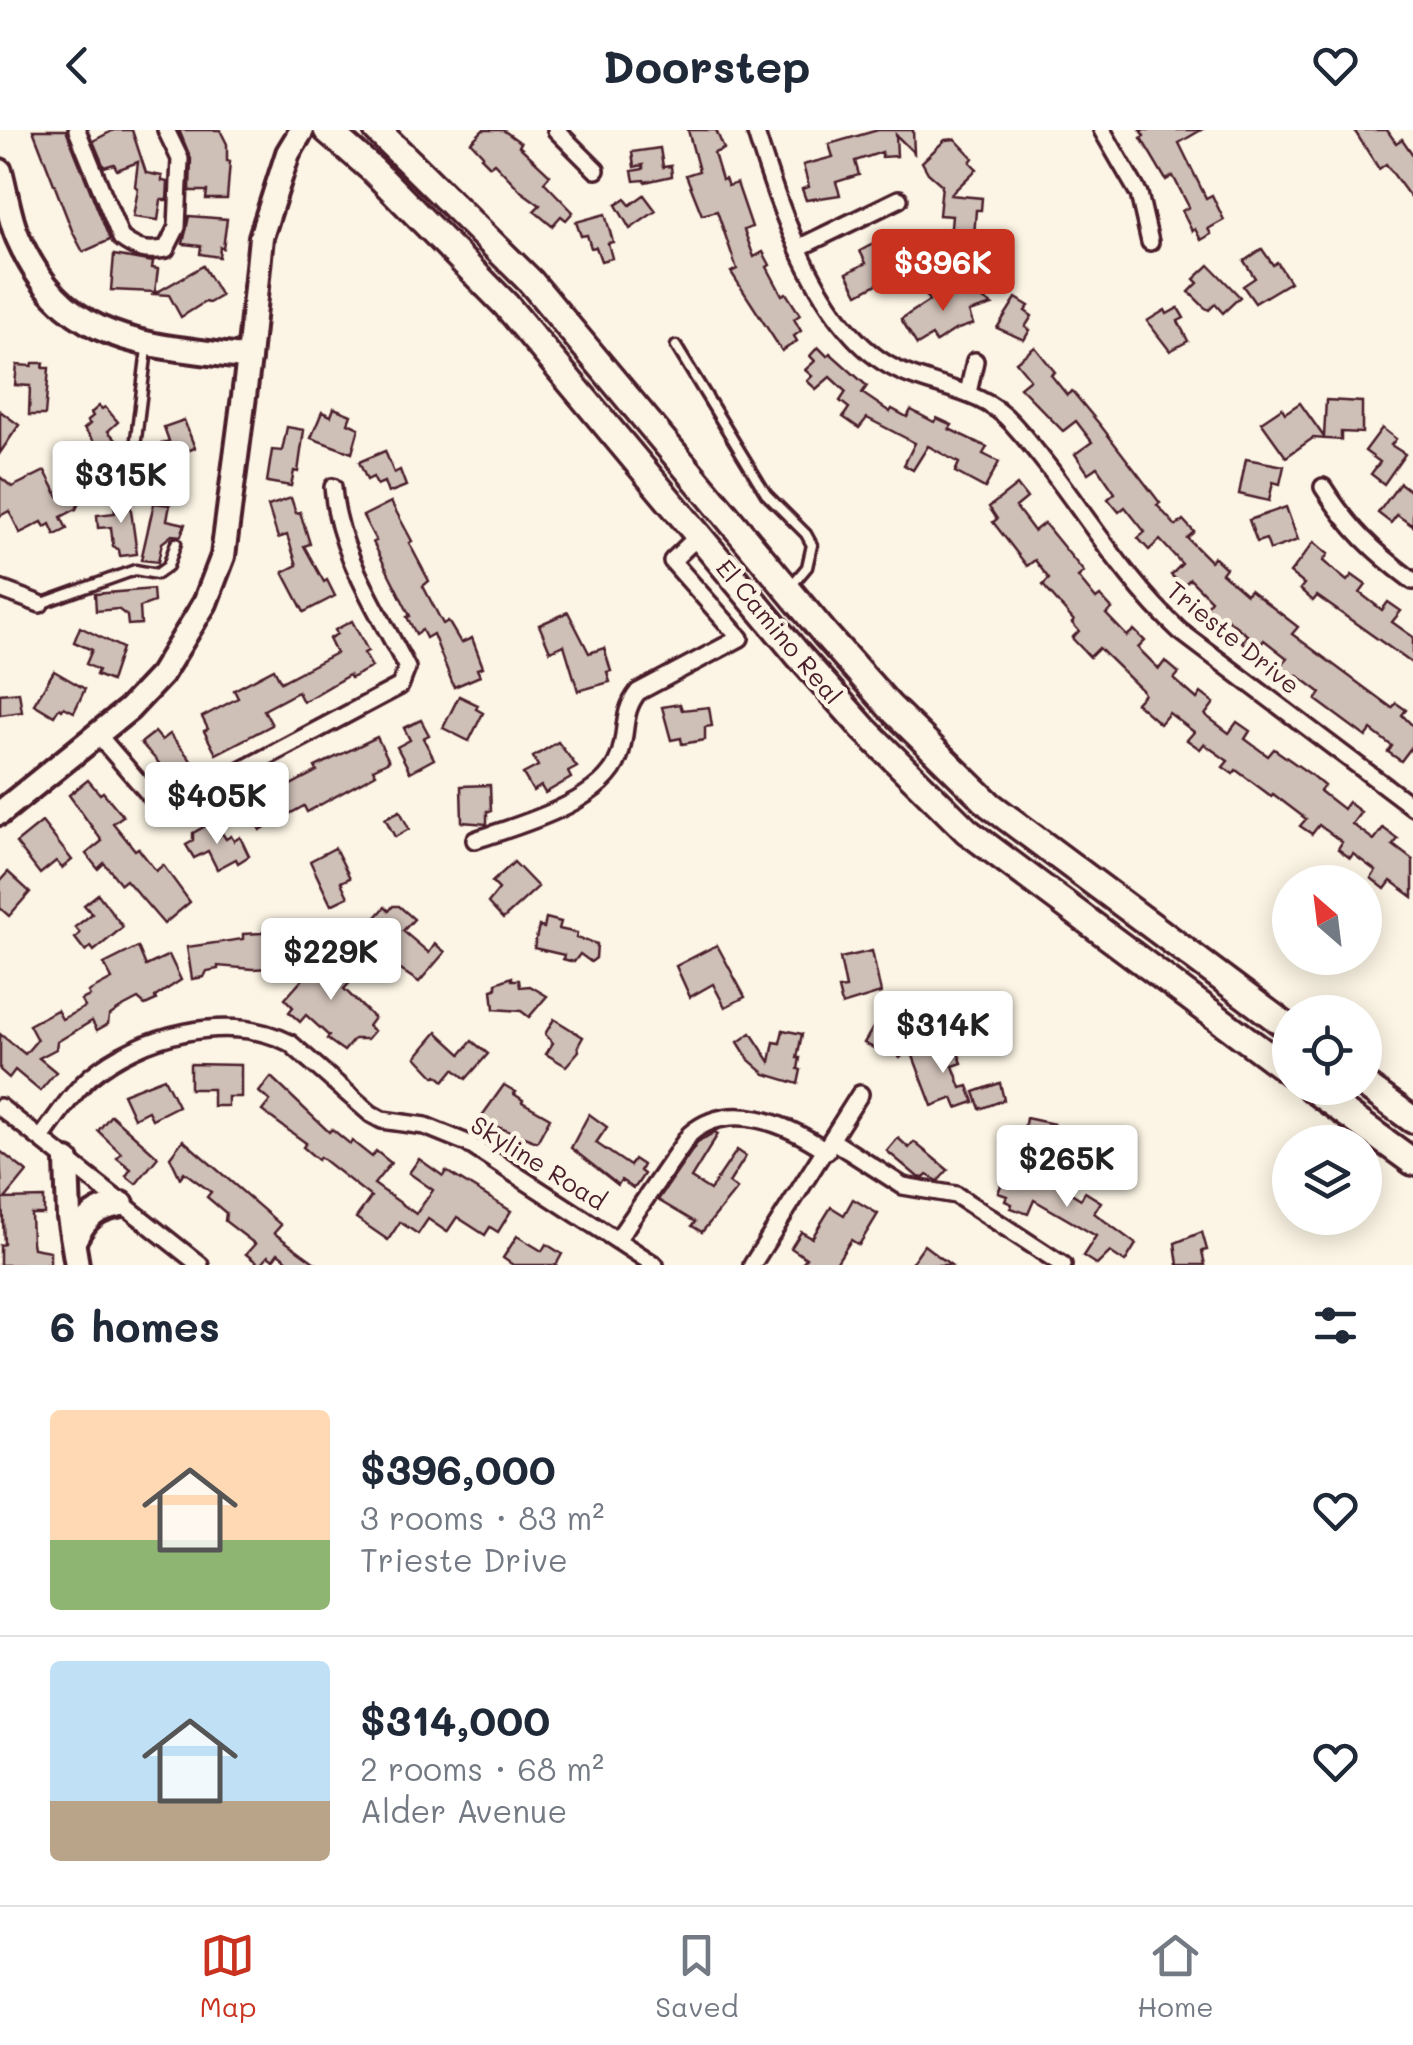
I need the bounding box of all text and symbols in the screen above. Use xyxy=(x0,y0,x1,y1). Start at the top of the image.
text: Doorstep xyxy=(602,36,811,94)
icon: back xyxy=(50,38,105,93)
icon: heart xyxy=(1308,38,1363,93)
pin: $396K xyxy=(873,229,1013,314)
text: $396K xyxy=(894,240,992,282)
pin: $315K xyxy=(51,441,191,526)
text: $315K xyxy=(75,452,167,494)
street label: El Camino Real xyxy=(710,552,850,710)
street label: Trieste Drive xyxy=(1161,573,1307,701)
pin: $405K xyxy=(147,762,287,847)
text: $405K xyxy=(167,773,267,815)
north arrow xyxy=(1272,865,1382,975)
map controls xyxy=(1272,865,1382,1235)
pin: $229K xyxy=(261,918,401,1003)
text: $229K xyxy=(283,929,379,971)
pin: $314K xyxy=(873,991,1013,1076)
button: locate xyxy=(1272,995,1382,1105)
text: $314K xyxy=(896,1002,990,1044)
street label: Skyline Road xyxy=(465,1108,613,1217)
pin: $265K xyxy=(997,1125,1137,1210)
button: layers xyxy=(1272,1125,1382,1235)
text: $265K xyxy=(1019,1136,1115,1178)
text: 6 homes xyxy=(50,1298,220,1353)
icon: filters xyxy=(1308,1298,1363,1353)
text: $396,000 xyxy=(360,1441,556,1496)
icon: home xyxy=(130,1450,250,1570)
icon: heart xyxy=(1308,1483,1363,1538)
text: 3 rooms · 83 m² xyxy=(360,1496,604,1538)
text: Trieste Drive xyxy=(360,1538,568,1580)
text: $314,000 xyxy=(360,1692,550,1747)
icon: home xyxy=(130,1701,250,1821)
icon: heart xyxy=(1308,1734,1363,1789)
text: 2 rooms · 68 m² xyxy=(360,1747,604,1789)
text: Alder Avenue xyxy=(360,1789,567,1831)
tab: Map xyxy=(199,1928,256,2024)
tab: Saved xyxy=(655,1928,738,2024)
tab: Home xyxy=(1137,1928,1214,2024)

